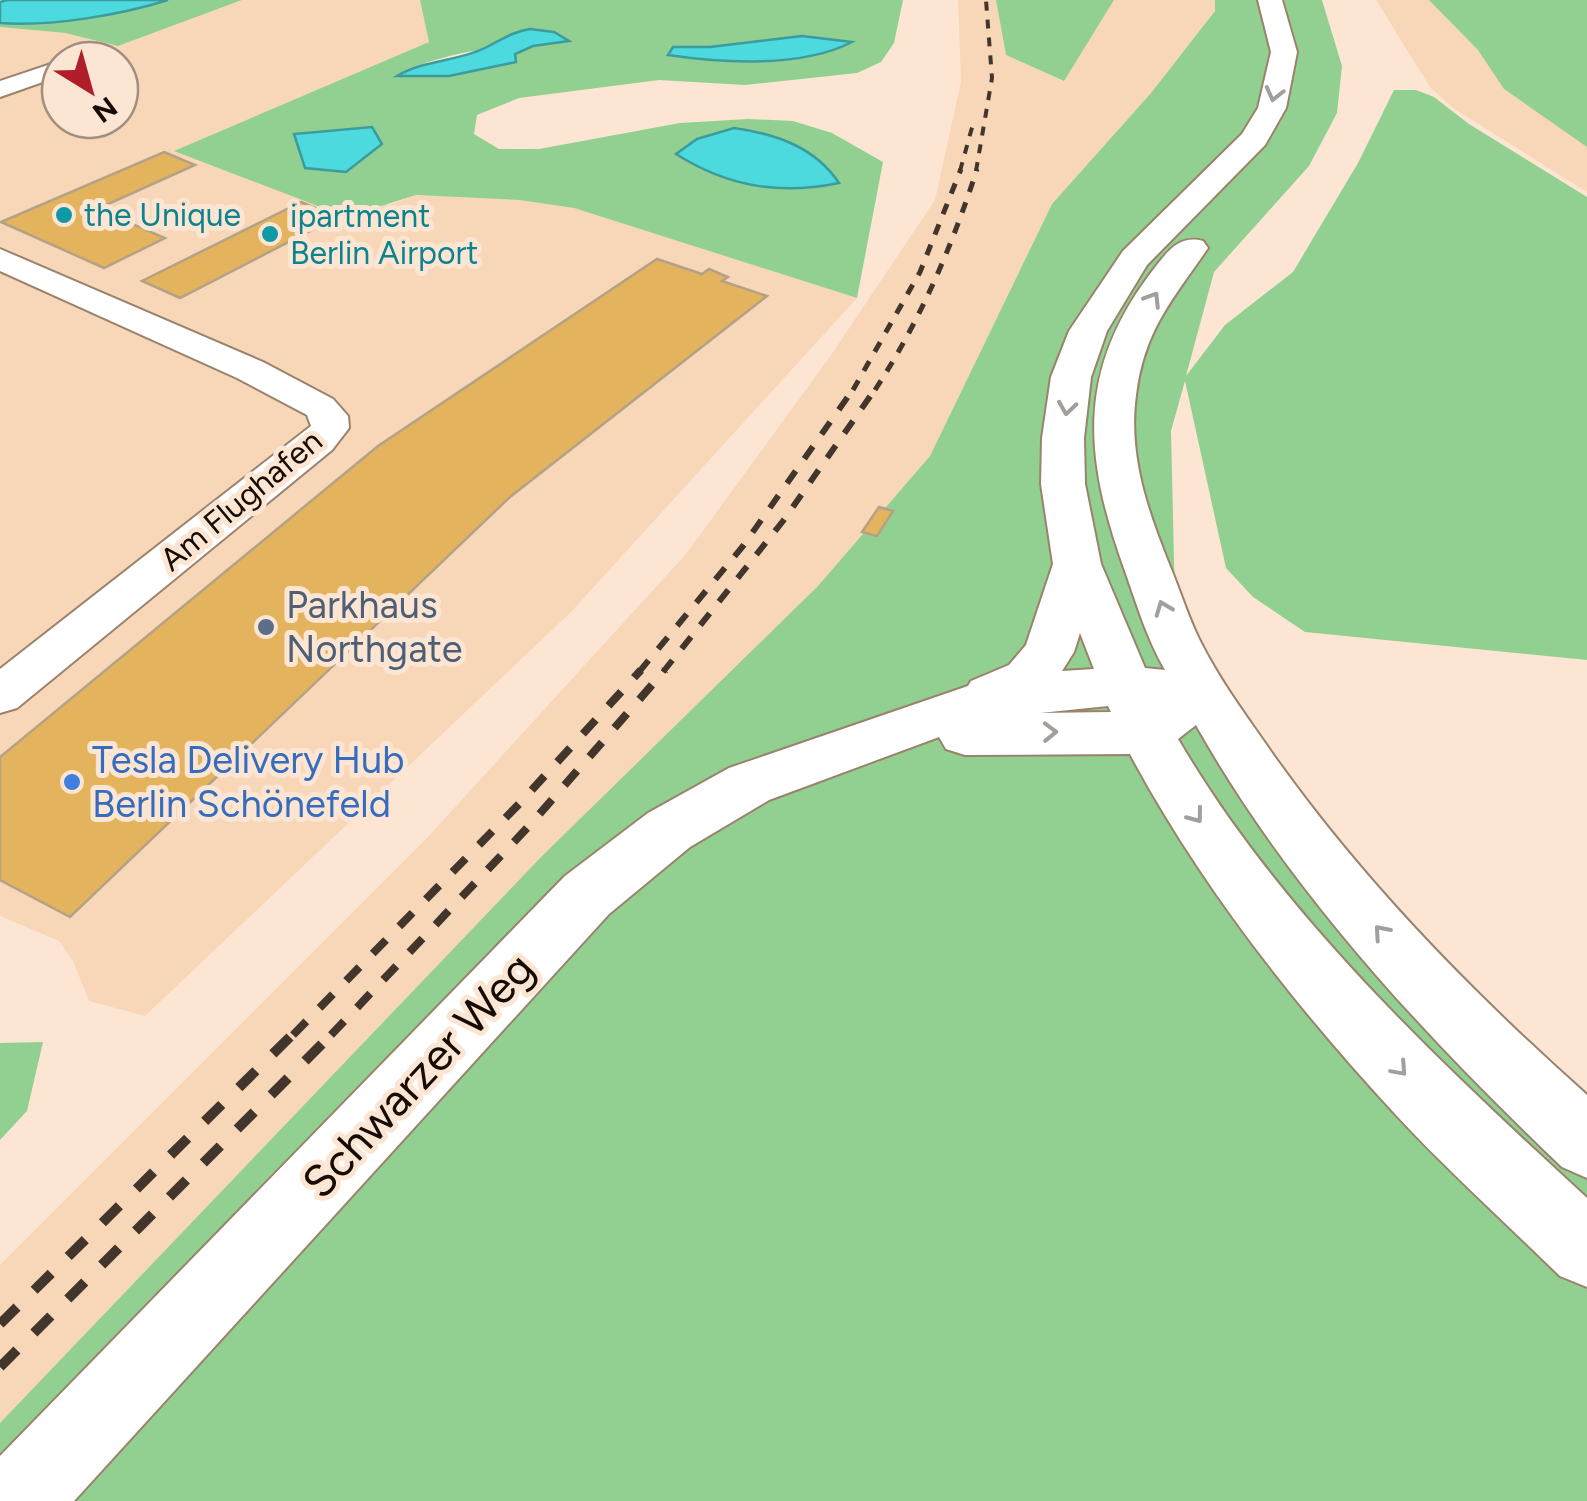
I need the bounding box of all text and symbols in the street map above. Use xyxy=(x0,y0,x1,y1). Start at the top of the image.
north arrow xyxy=(40,40,140,140)
one-way arrow xyxy=(1265,85,1286,102)
text: N xyxy=(86,90,124,130)
place label: the Unique xyxy=(84,196,241,234)
place label: ipartment Berlin Airport xyxy=(290,197,478,272)
marker: the Unique xyxy=(53,204,75,226)
marker: ipartment Berlin Airport xyxy=(259,223,281,245)
one-way arrow xyxy=(1140,291,1159,309)
one-way arrow xyxy=(1057,401,1078,417)
street label: Am Flughafen xyxy=(153,421,329,579)
place label: Parkhaus Northgate xyxy=(286,582,463,672)
one-way arrow xyxy=(1155,600,1175,618)
marker: Parkhaus Northgate xyxy=(255,616,277,638)
one-way arrow xyxy=(1042,721,1058,742)
place label: Tesla Delivery Hub Berlin Schönefeld xyxy=(92,737,405,827)
marker: Tesla Delivery Hub Berlin Schönefeld xyxy=(61,771,83,793)
one-way arrow xyxy=(1185,805,1202,823)
one-way arrow xyxy=(1374,925,1392,944)
street label: Schwarzer Weg xyxy=(291,941,545,1209)
one-way arrow xyxy=(1389,1057,1407,1076)

